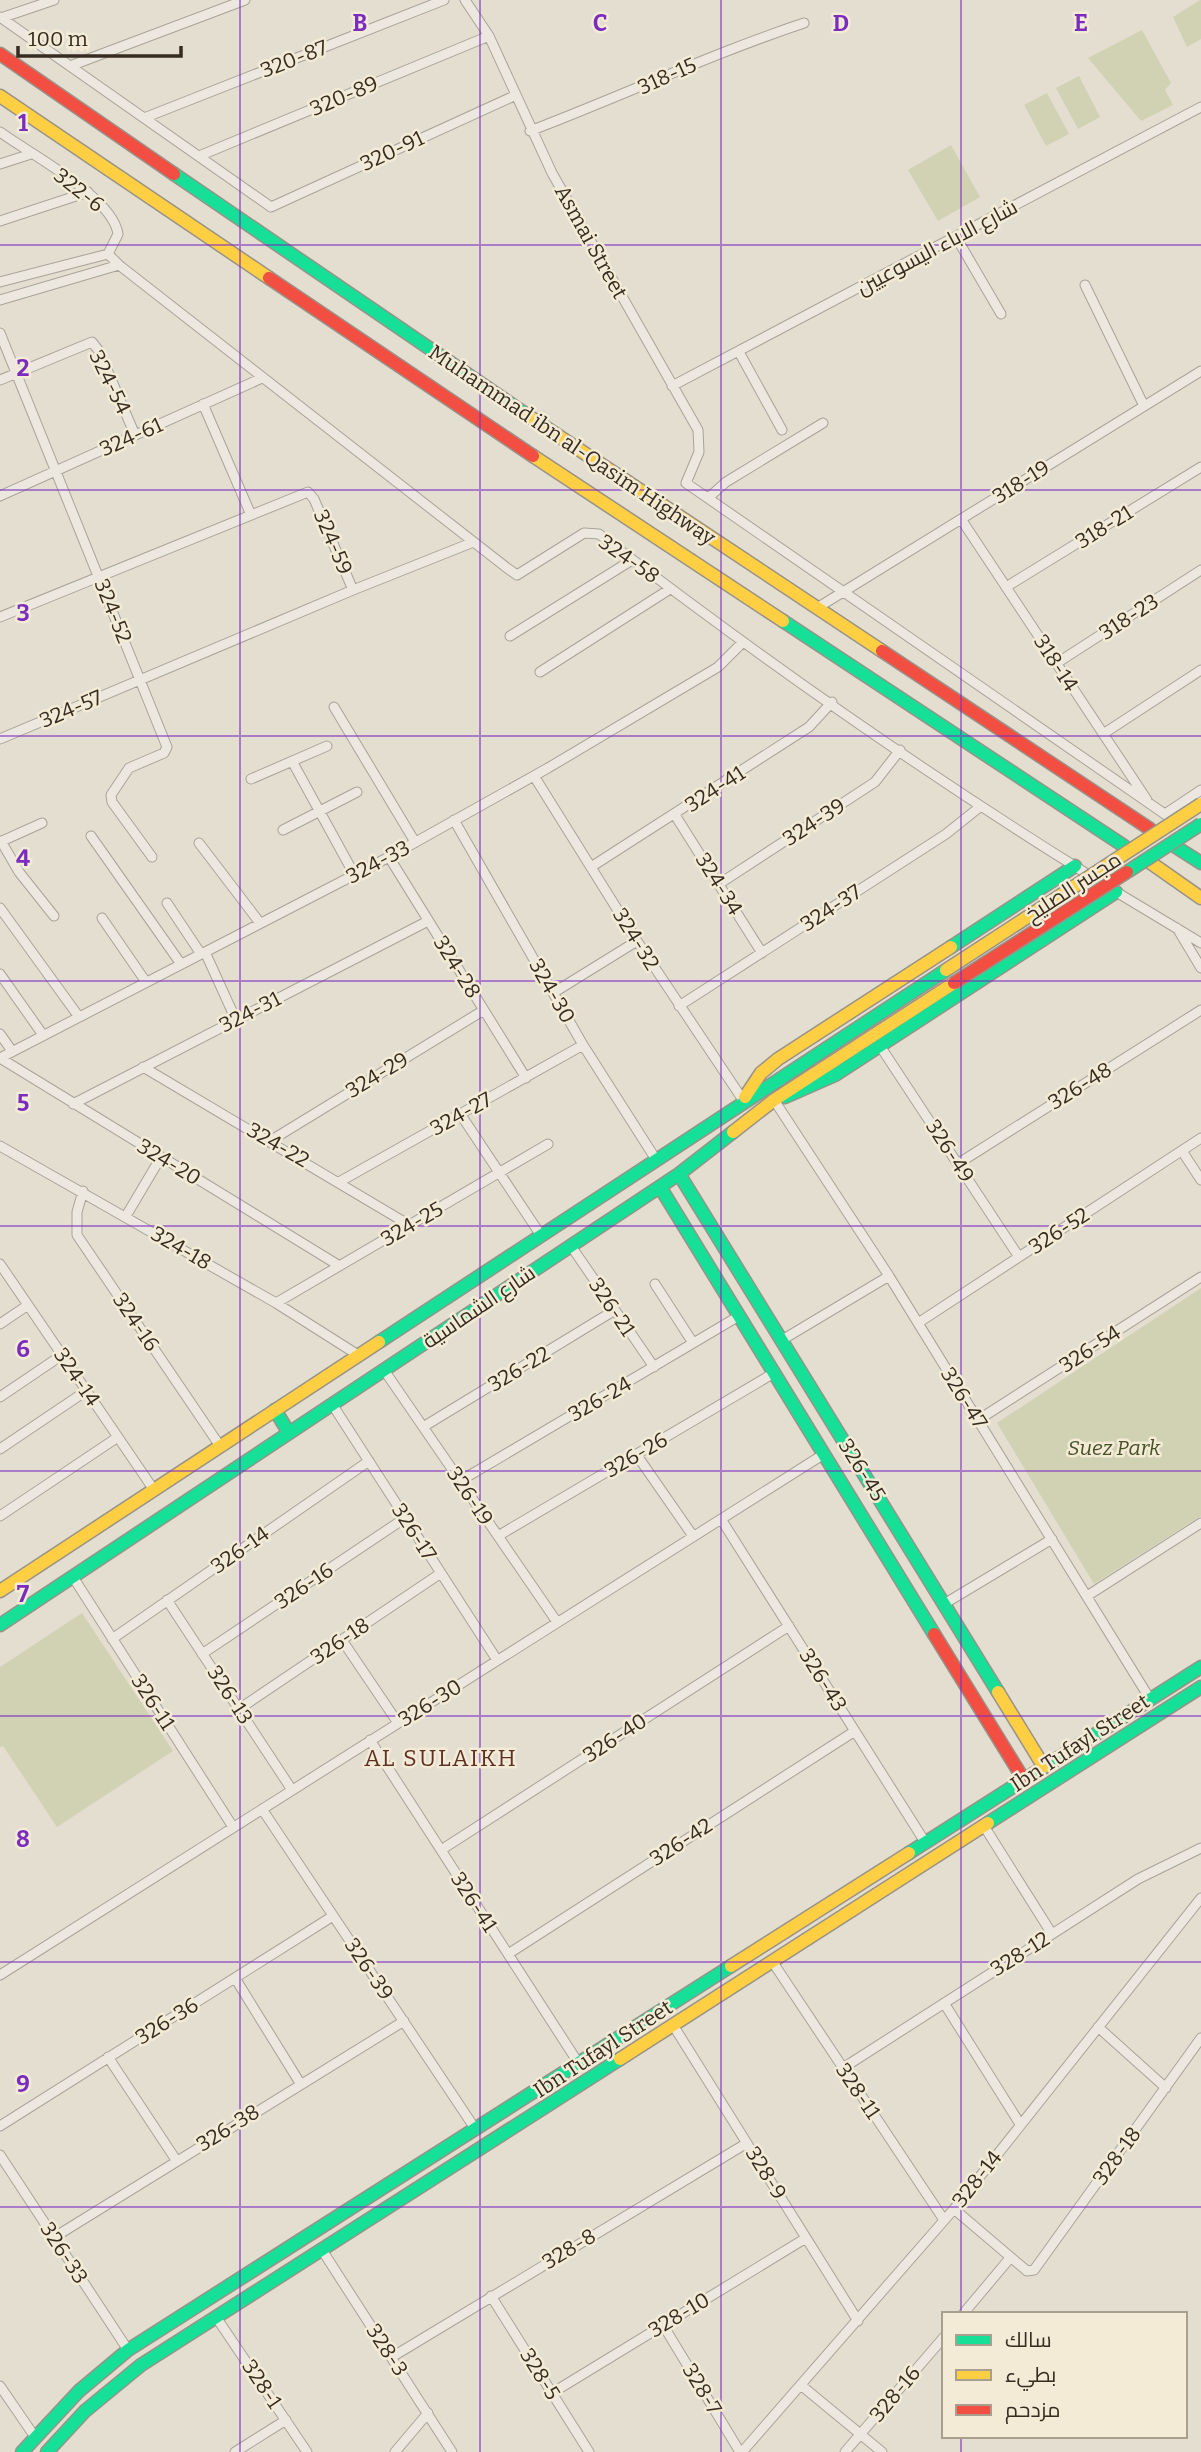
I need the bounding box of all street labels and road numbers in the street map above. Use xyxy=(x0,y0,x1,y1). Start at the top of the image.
street label: 320-87 xyxy=(257,34,332,84)
street label: 318-15 xyxy=(634,52,700,100)
street label: 320-89 xyxy=(306,70,382,122)
street label: 320-91 xyxy=(356,125,428,177)
street label: 322-6 xyxy=(49,162,109,218)
street label: Asmai Street xyxy=(549,181,633,304)
street label: شارع الاباء اليسوعيين xyxy=(852,194,1022,301)
street label: Muhammad ibn al-Qasim Highway xyxy=(424,339,721,551)
street label: 324-54 xyxy=(83,346,137,418)
street label: 324-61 xyxy=(96,412,167,462)
street label: 318-19 xyxy=(988,454,1054,510)
street label: 318-21 xyxy=(1071,499,1138,555)
street label: 324-59 xyxy=(308,506,358,578)
street label: 324-58 xyxy=(594,529,664,589)
street label: 324-52 xyxy=(88,575,138,647)
street label: 318-23 xyxy=(1094,588,1164,646)
street label: 318-14 xyxy=(1028,630,1084,696)
street label: 324-57 xyxy=(36,684,107,734)
street label: 324-41 xyxy=(680,760,750,818)
street label: 324-39 xyxy=(778,792,850,852)
street label: 324-33 xyxy=(342,834,414,890)
street label: مجسر الصليخ xyxy=(1020,846,1127,929)
street label: 324-34 xyxy=(690,848,748,920)
street label: 324-37 xyxy=(796,879,867,937)
street label: 324-32 xyxy=(607,903,665,975)
street label: 324-28 xyxy=(428,931,486,1003)
street label: 324-30 xyxy=(523,954,581,1028)
street label: 324-31 xyxy=(215,985,285,1038)
street label: 324-29 xyxy=(341,1046,413,1104)
street label: 326-48 xyxy=(1043,1056,1117,1116)
street label: 324-27 xyxy=(426,1086,497,1142)
street label: 326-49 xyxy=(920,1115,980,1187)
street label: 324-22 xyxy=(242,1117,314,1173)
street label: 324-20 xyxy=(132,1133,206,1191)
street label: 324-25 xyxy=(376,1196,448,1252)
street label: 326-52 xyxy=(1024,1202,1094,1260)
street label: 324-18 xyxy=(146,1220,216,1276)
street label: شارع الشماسية xyxy=(418,1260,541,1355)
street label: 326-21 xyxy=(583,1273,641,1342)
street label: 324-16 xyxy=(107,1288,165,1356)
street label: 326-54 xyxy=(1054,1320,1126,1378)
street label: 326-22 xyxy=(483,1340,555,1398)
street label: 324-14 xyxy=(48,1343,106,1411)
street label: 326-47 xyxy=(935,1362,993,1434)
street label: 326-24 xyxy=(564,1371,636,1427)
street label: 326-26 xyxy=(600,1427,672,1483)
street label: 326-45 xyxy=(833,1434,891,1506)
street label: 326-19 xyxy=(441,1462,499,1530)
street label: 326-17 xyxy=(386,1498,442,1566)
street label: 326-14 xyxy=(206,1521,274,1579)
street label: 326-16 xyxy=(270,1557,338,1615)
street label: 326-18 xyxy=(306,1612,374,1670)
street label: 326-43 xyxy=(794,1644,852,1716)
street label: 326-13 xyxy=(201,1661,259,1729)
street label: 326-11 xyxy=(125,1669,181,1735)
street label: 326-30 xyxy=(393,1673,467,1733)
street label: Ibn Tufayl Street xyxy=(1006,1688,1155,1798)
street label: 326-40 xyxy=(578,1708,652,1768)
street label: 326-42 xyxy=(645,1812,717,1872)
street label: 326-41 xyxy=(445,1867,503,1937)
street label: 328-12 xyxy=(986,1926,1054,1982)
street label: 326-39 xyxy=(339,1933,399,2005)
street label: 326-36 xyxy=(131,1992,203,2050)
street label: Ibn Tufayl Street xyxy=(529,1994,678,2104)
street label: 328-11 xyxy=(830,2058,886,2124)
street label: 326-38 xyxy=(192,2099,264,2157)
street label: 328-18 xyxy=(1087,2122,1147,2190)
street label: 328-9 xyxy=(740,2142,792,2204)
street label: 328-14 xyxy=(947,2145,1007,2213)
street label: 326-33 xyxy=(34,2217,94,2289)
street label: 328-8 xyxy=(537,2223,601,2275)
street label: 328-10 xyxy=(644,2287,714,2343)
street label: 328-3 xyxy=(361,2319,413,2381)
street label: 328-5 xyxy=(514,2343,566,2405)
street label: 328-1 xyxy=(236,2355,288,2414)
street label: 328-7 xyxy=(677,2359,728,2420)
street label: 328-16 xyxy=(864,2361,926,2427)

